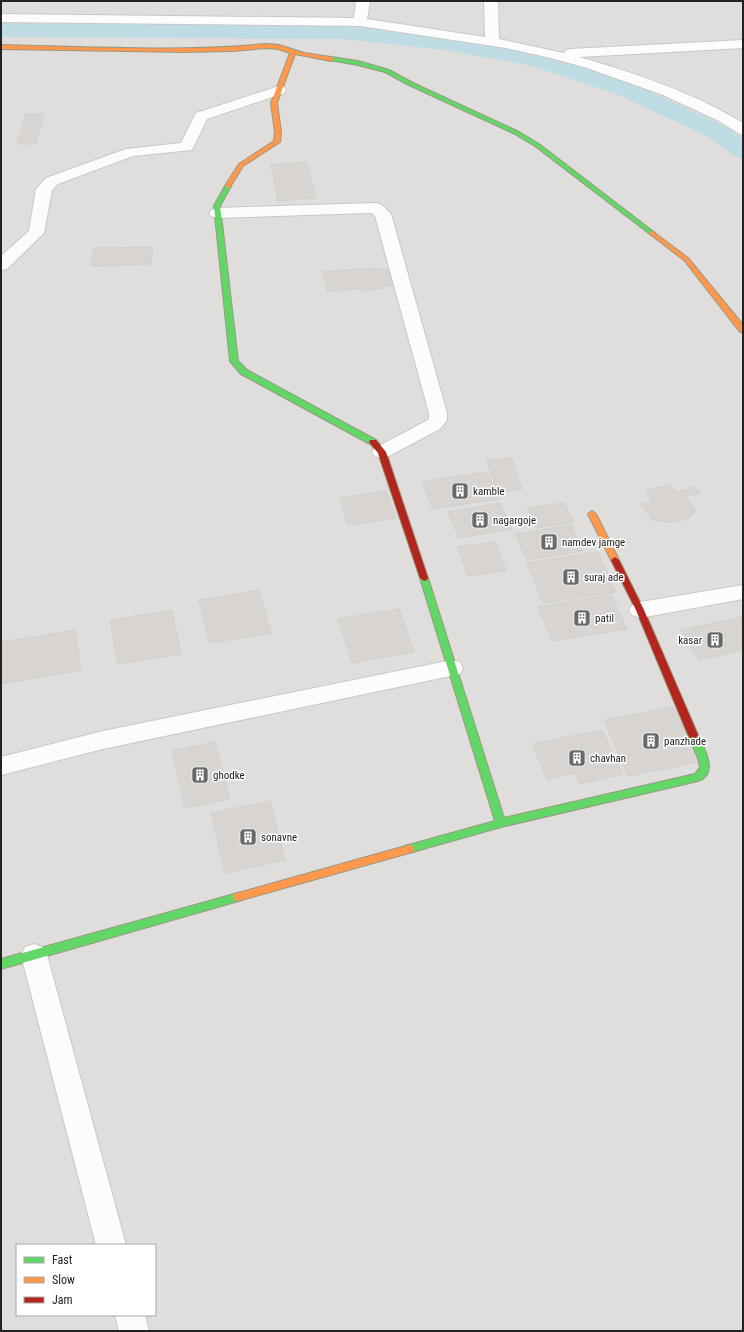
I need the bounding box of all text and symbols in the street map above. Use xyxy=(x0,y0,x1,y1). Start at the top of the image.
building icon: kamble xyxy=(450,481,470,501)
place label: kamble xyxy=(473,485,505,498)
building icon: nagargoje xyxy=(470,510,490,530)
place label: nagargoje xyxy=(493,514,536,527)
building icon: namdev jamge xyxy=(539,532,559,552)
place label: namdev jamge xyxy=(562,536,625,549)
building icon: suraj ade xyxy=(561,567,581,587)
place label: suraj ade xyxy=(584,571,624,584)
building icon: patil xyxy=(572,608,592,628)
place label: patil xyxy=(595,612,614,625)
building icon: kasar xyxy=(705,630,725,650)
place label: kasar xyxy=(678,634,703,647)
building icon: panzhade xyxy=(641,731,661,751)
place label: panzhade xyxy=(664,735,706,748)
building icon: chavhan xyxy=(567,748,587,768)
place label: chavhan xyxy=(590,752,626,765)
building icon: ghodke xyxy=(190,765,210,785)
place label: ghodke xyxy=(213,769,245,782)
building icon: sonavne xyxy=(238,827,258,847)
place label: sonavne xyxy=(261,831,297,844)
legend xyxy=(16,1244,156,1316)
text: Fast xyxy=(52,1253,73,1267)
text: Slow xyxy=(52,1273,75,1287)
text: Jam xyxy=(52,1293,73,1307)

